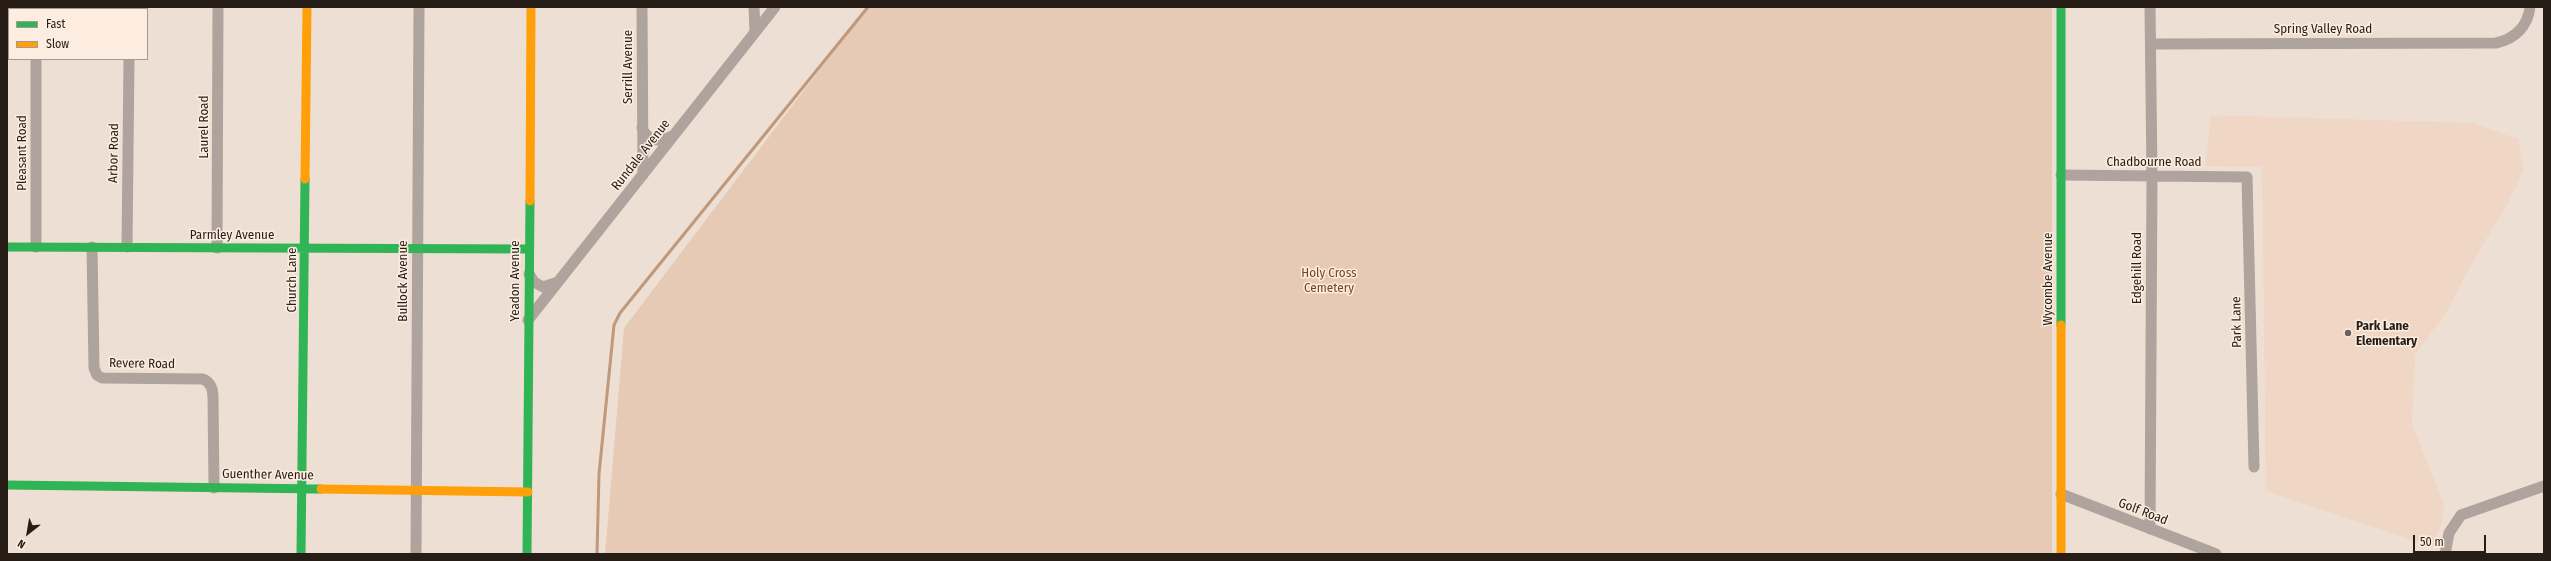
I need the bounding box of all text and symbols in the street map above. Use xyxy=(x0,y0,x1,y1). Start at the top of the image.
legend xyxy=(8,8,148,60)
text: Fast xyxy=(46,17,65,31)
street label: Spring Valley Road xyxy=(2274,21,2372,37)
street label: Serrill Avenue xyxy=(620,30,636,104)
text: Slow xyxy=(46,37,69,51)
street label: Laurel Road xyxy=(196,96,212,158)
street label: Pleasant Road xyxy=(14,115,30,191)
street label: Rundale Avenue xyxy=(608,116,674,194)
street label: Arbor Road xyxy=(106,123,122,183)
street label: Chadbourne Road xyxy=(2106,154,2202,170)
street label: Parmley Avenue xyxy=(190,227,274,243)
street label: Wycombe Avenue xyxy=(2040,232,2056,326)
street label: Edgehill Road xyxy=(2129,232,2145,304)
street label: Bullock Avenue xyxy=(395,240,411,322)
street label: Yeadon Avenue xyxy=(507,240,523,322)
street label: Church Lane xyxy=(284,247,300,313)
park label: Holy Cross Cemetery xyxy=(1301,265,1357,296)
street label: Park Lane xyxy=(2229,296,2245,348)
place label: Park Lane Elementary xyxy=(2356,318,2417,349)
marker: Park Lane Elementary xyxy=(2343,328,2353,338)
street label: Revere Road xyxy=(109,356,175,372)
street label: Guenther Avenue xyxy=(222,466,314,484)
street label: Golf Road xyxy=(2116,495,2170,529)
north arrow xyxy=(8,513,48,553)
scale bar xyxy=(2415,527,2488,553)
text: 50 m xyxy=(2420,535,2444,549)
text: N xyxy=(15,536,28,551)

